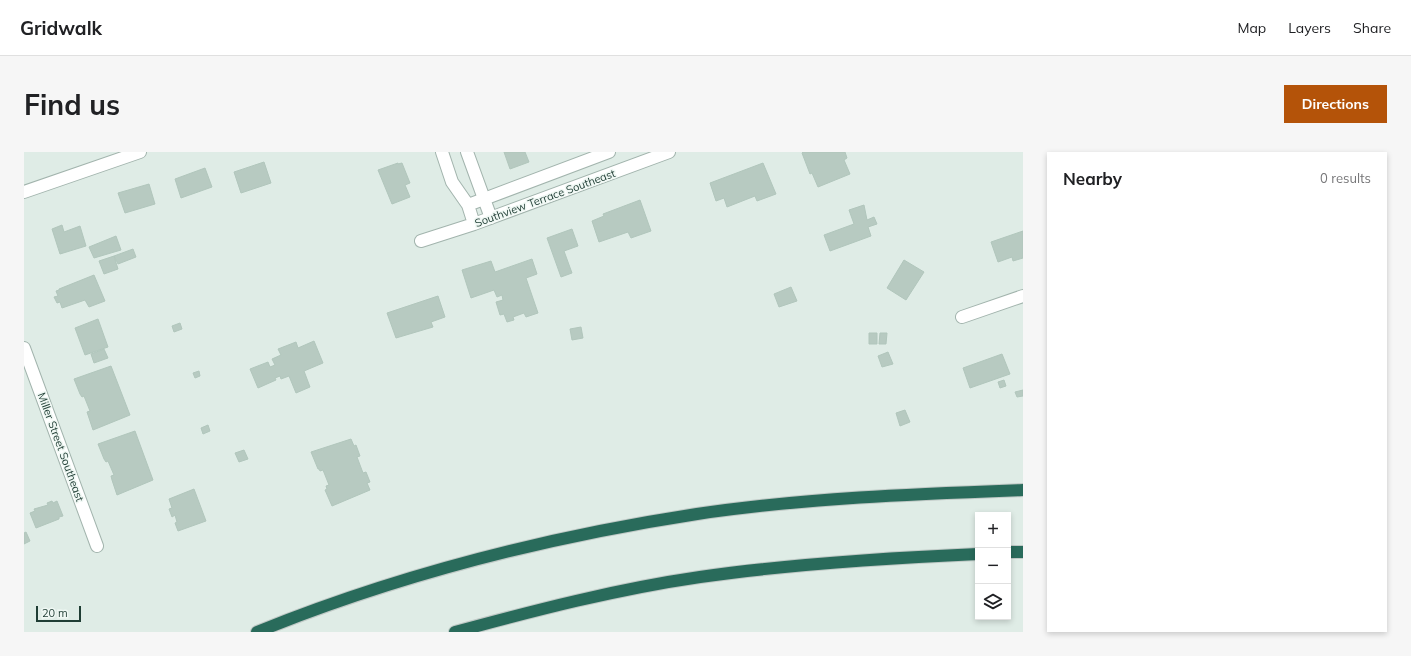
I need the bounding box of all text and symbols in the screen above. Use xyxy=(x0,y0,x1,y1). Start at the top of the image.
text: Gridwalk xyxy=(20,16,102,40)
text: Map xyxy=(1237,19,1266,37)
text: Layers xyxy=(1288,19,1331,37)
text: Share xyxy=(1353,19,1391,37)
button: Directions xyxy=(1284,85,1387,123)
text: Find us xyxy=(24,87,120,122)
street label: Southview Terrace Southeast xyxy=(473,166,617,230)
text: Nearby xyxy=(1063,168,1122,189)
text: 0 results xyxy=(1320,170,1371,186)
street label: Miller Street Southeast xyxy=(35,391,87,504)
map controls xyxy=(975,512,1011,620)
button: + xyxy=(975,512,1011,548)
button: − xyxy=(975,548,1011,584)
button: layers xyxy=(975,584,1011,620)
scale bar xyxy=(36,604,81,623)
text: 20 m xyxy=(42,606,68,620)

